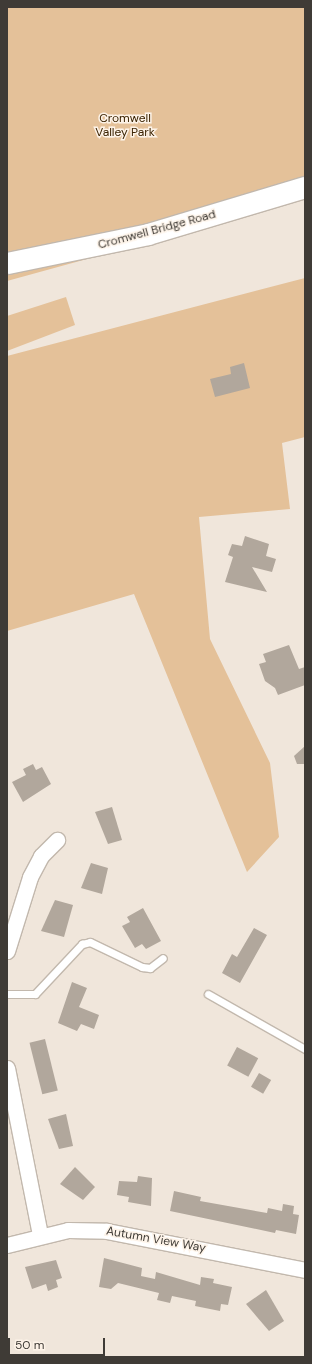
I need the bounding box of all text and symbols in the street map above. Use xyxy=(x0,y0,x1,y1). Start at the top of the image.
park label: Cromwell Valley Park xyxy=(95,112,155,140)
street label: Cromwell Bridge Road xyxy=(97,207,217,253)
street label: Autumn View Way xyxy=(105,1224,207,1256)
scale bar xyxy=(10,1330,107,1356)
text: 50 m xyxy=(15,1337,44,1353)

